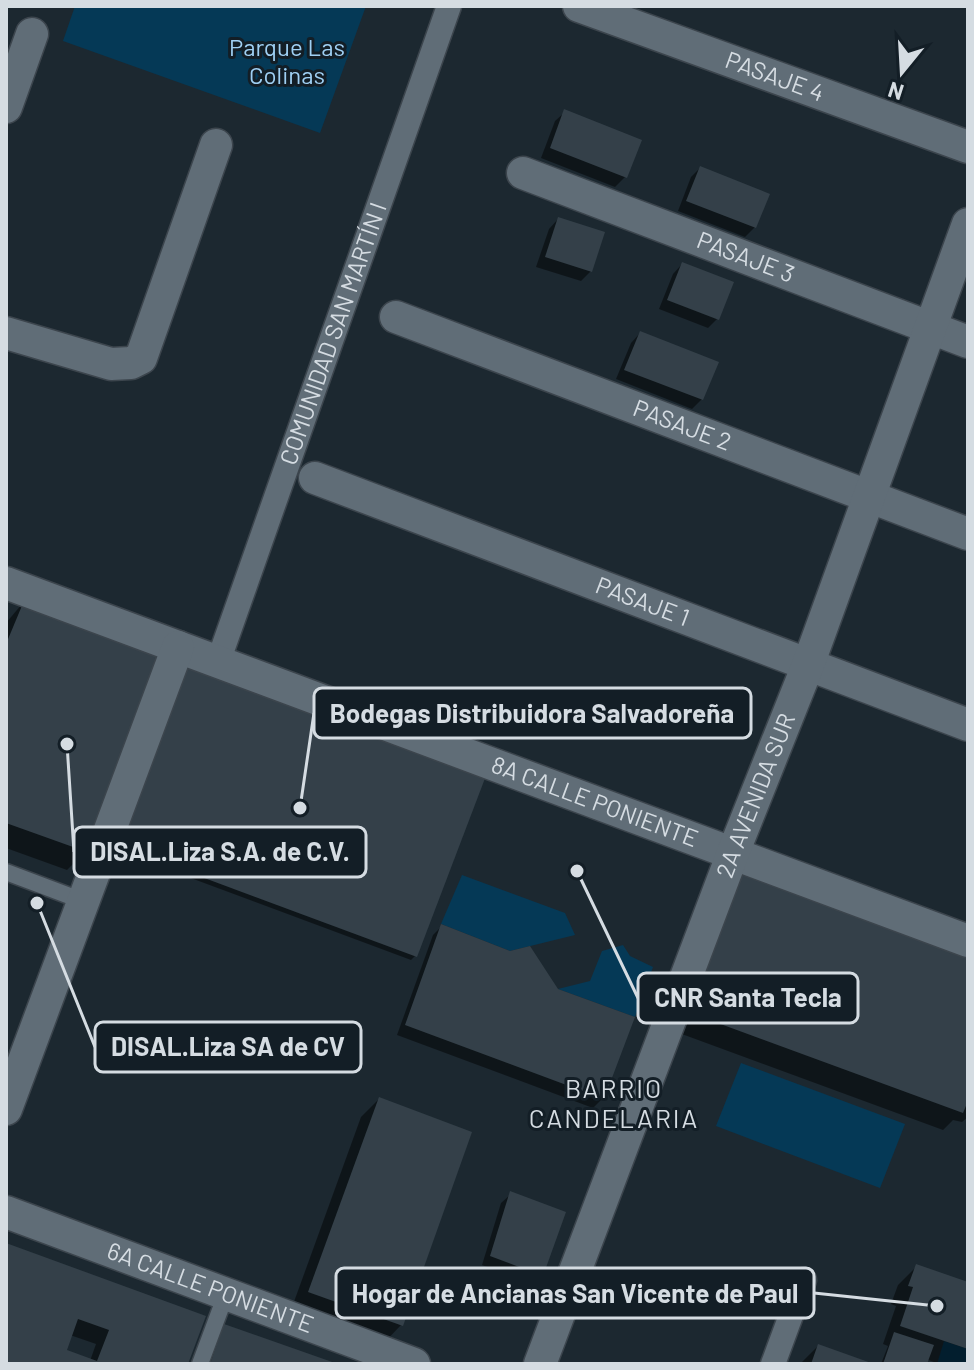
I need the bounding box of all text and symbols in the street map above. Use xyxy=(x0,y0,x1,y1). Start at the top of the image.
park label: Parque Las Colinas xyxy=(229,32,345,89)
north arrow xyxy=(862,32,942,112)
street label: PASAJE 4 xyxy=(722,44,828,107)
text: N xyxy=(885,77,906,107)
street label: COMUNIDAD SAN MARTÍN I xyxy=(273,198,392,468)
street label: PASAJE 3 xyxy=(693,224,799,288)
street label: PASAJE 2 xyxy=(630,392,736,456)
street label: PASAJE 1 xyxy=(592,570,694,631)
callout: Bodegas Distribuidora Salvadoreña xyxy=(314,688,751,738)
text: Bodegas Distribuidora Salvadoreña xyxy=(330,697,734,728)
street label: 2A AVENIDA SUR xyxy=(709,709,800,881)
street label: 8A CALLE PONIENTE xyxy=(488,749,702,852)
callout: DISAL.Liza S.A. de C.V. xyxy=(74,827,366,877)
text: DISAL.Liza S.A. de C.V. xyxy=(90,835,350,866)
callout: CNR Santa Tecla xyxy=(638,973,858,1023)
text: CNR Santa Tecla xyxy=(654,981,842,1012)
callout: DISAL.Liza SA de CV xyxy=(95,1022,361,1072)
text: DISAL.Liza SA de CV xyxy=(111,1030,345,1061)
district label: BARRIO CANDELARIA xyxy=(529,1072,699,1133)
street label: 6A CALLE PONIENTE xyxy=(104,1235,318,1338)
callout: Hogar de Ancianas San Vicente de Paul xyxy=(336,1268,814,1318)
text: Hogar de Ancianas San Vicente de Paul xyxy=(352,1277,798,1308)

